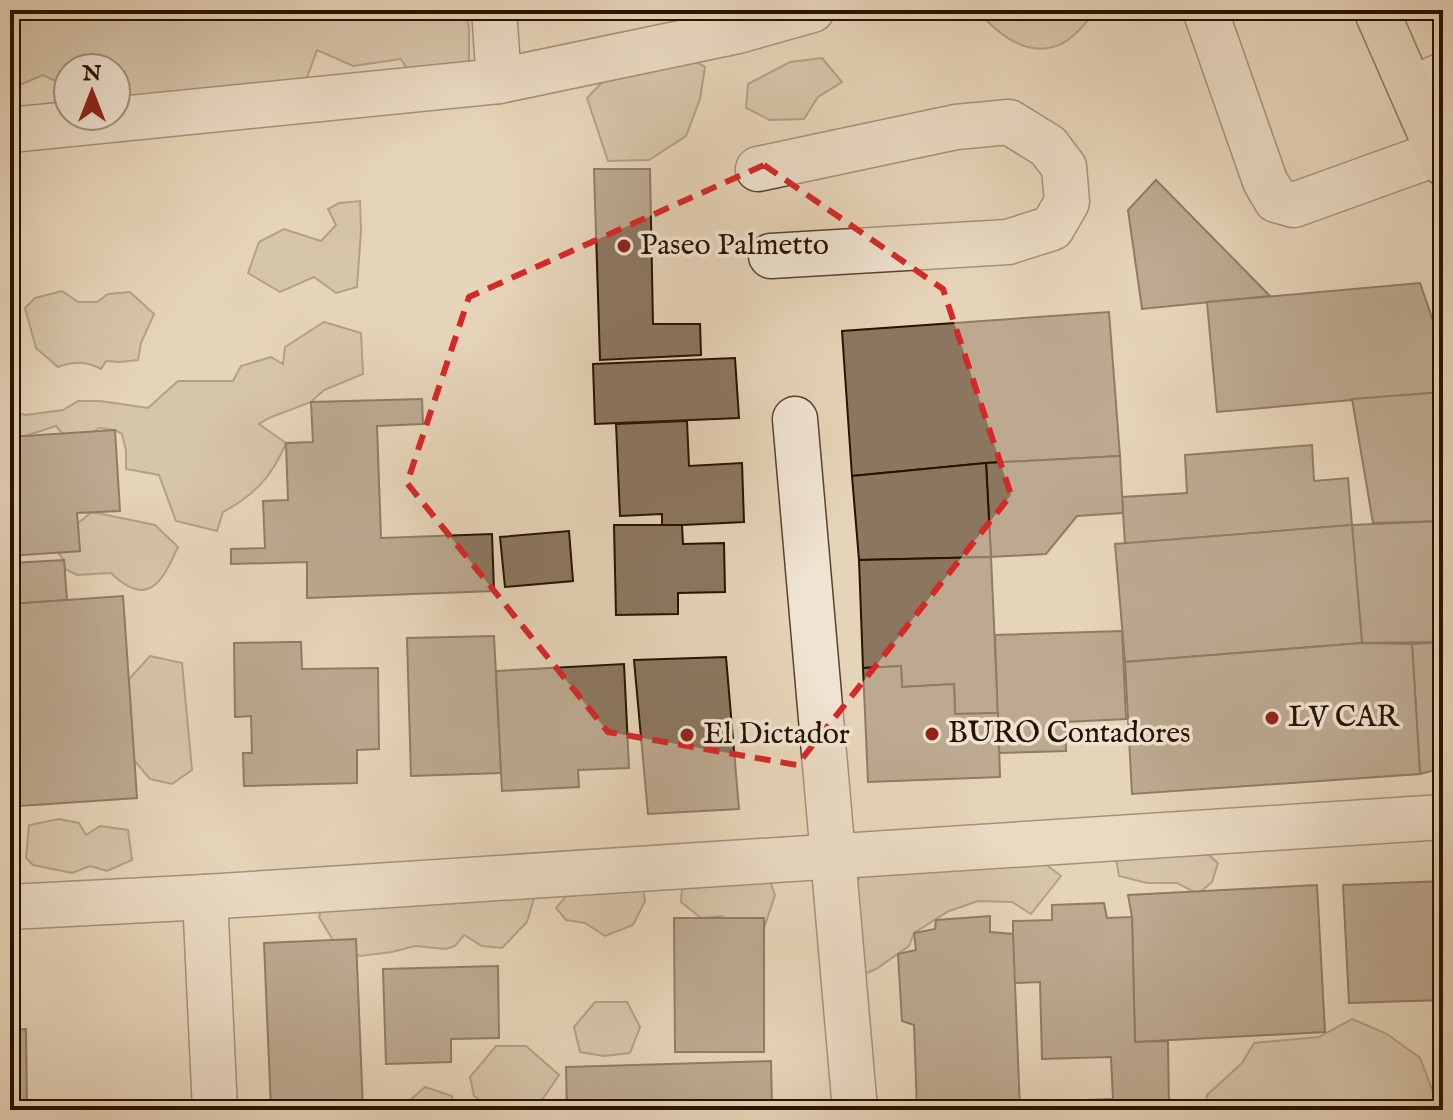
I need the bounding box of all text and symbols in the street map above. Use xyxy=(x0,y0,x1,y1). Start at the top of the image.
north arrow xyxy=(52,52,132,132)
text: N xyxy=(81,60,102,88)
place label: Paseo Palmetto xyxy=(640,227,829,265)
marker: Paseo Palmetto xyxy=(615,237,633,255)
place label: LV CAR xyxy=(1288,699,1400,737)
marker: LV CAR xyxy=(1263,709,1281,727)
place label: BURO Contadores xyxy=(948,715,1190,753)
place label: El Dictador xyxy=(703,716,850,754)
marker: BURO Contadores xyxy=(923,725,941,743)
marker: El Dictador xyxy=(678,726,696,744)

